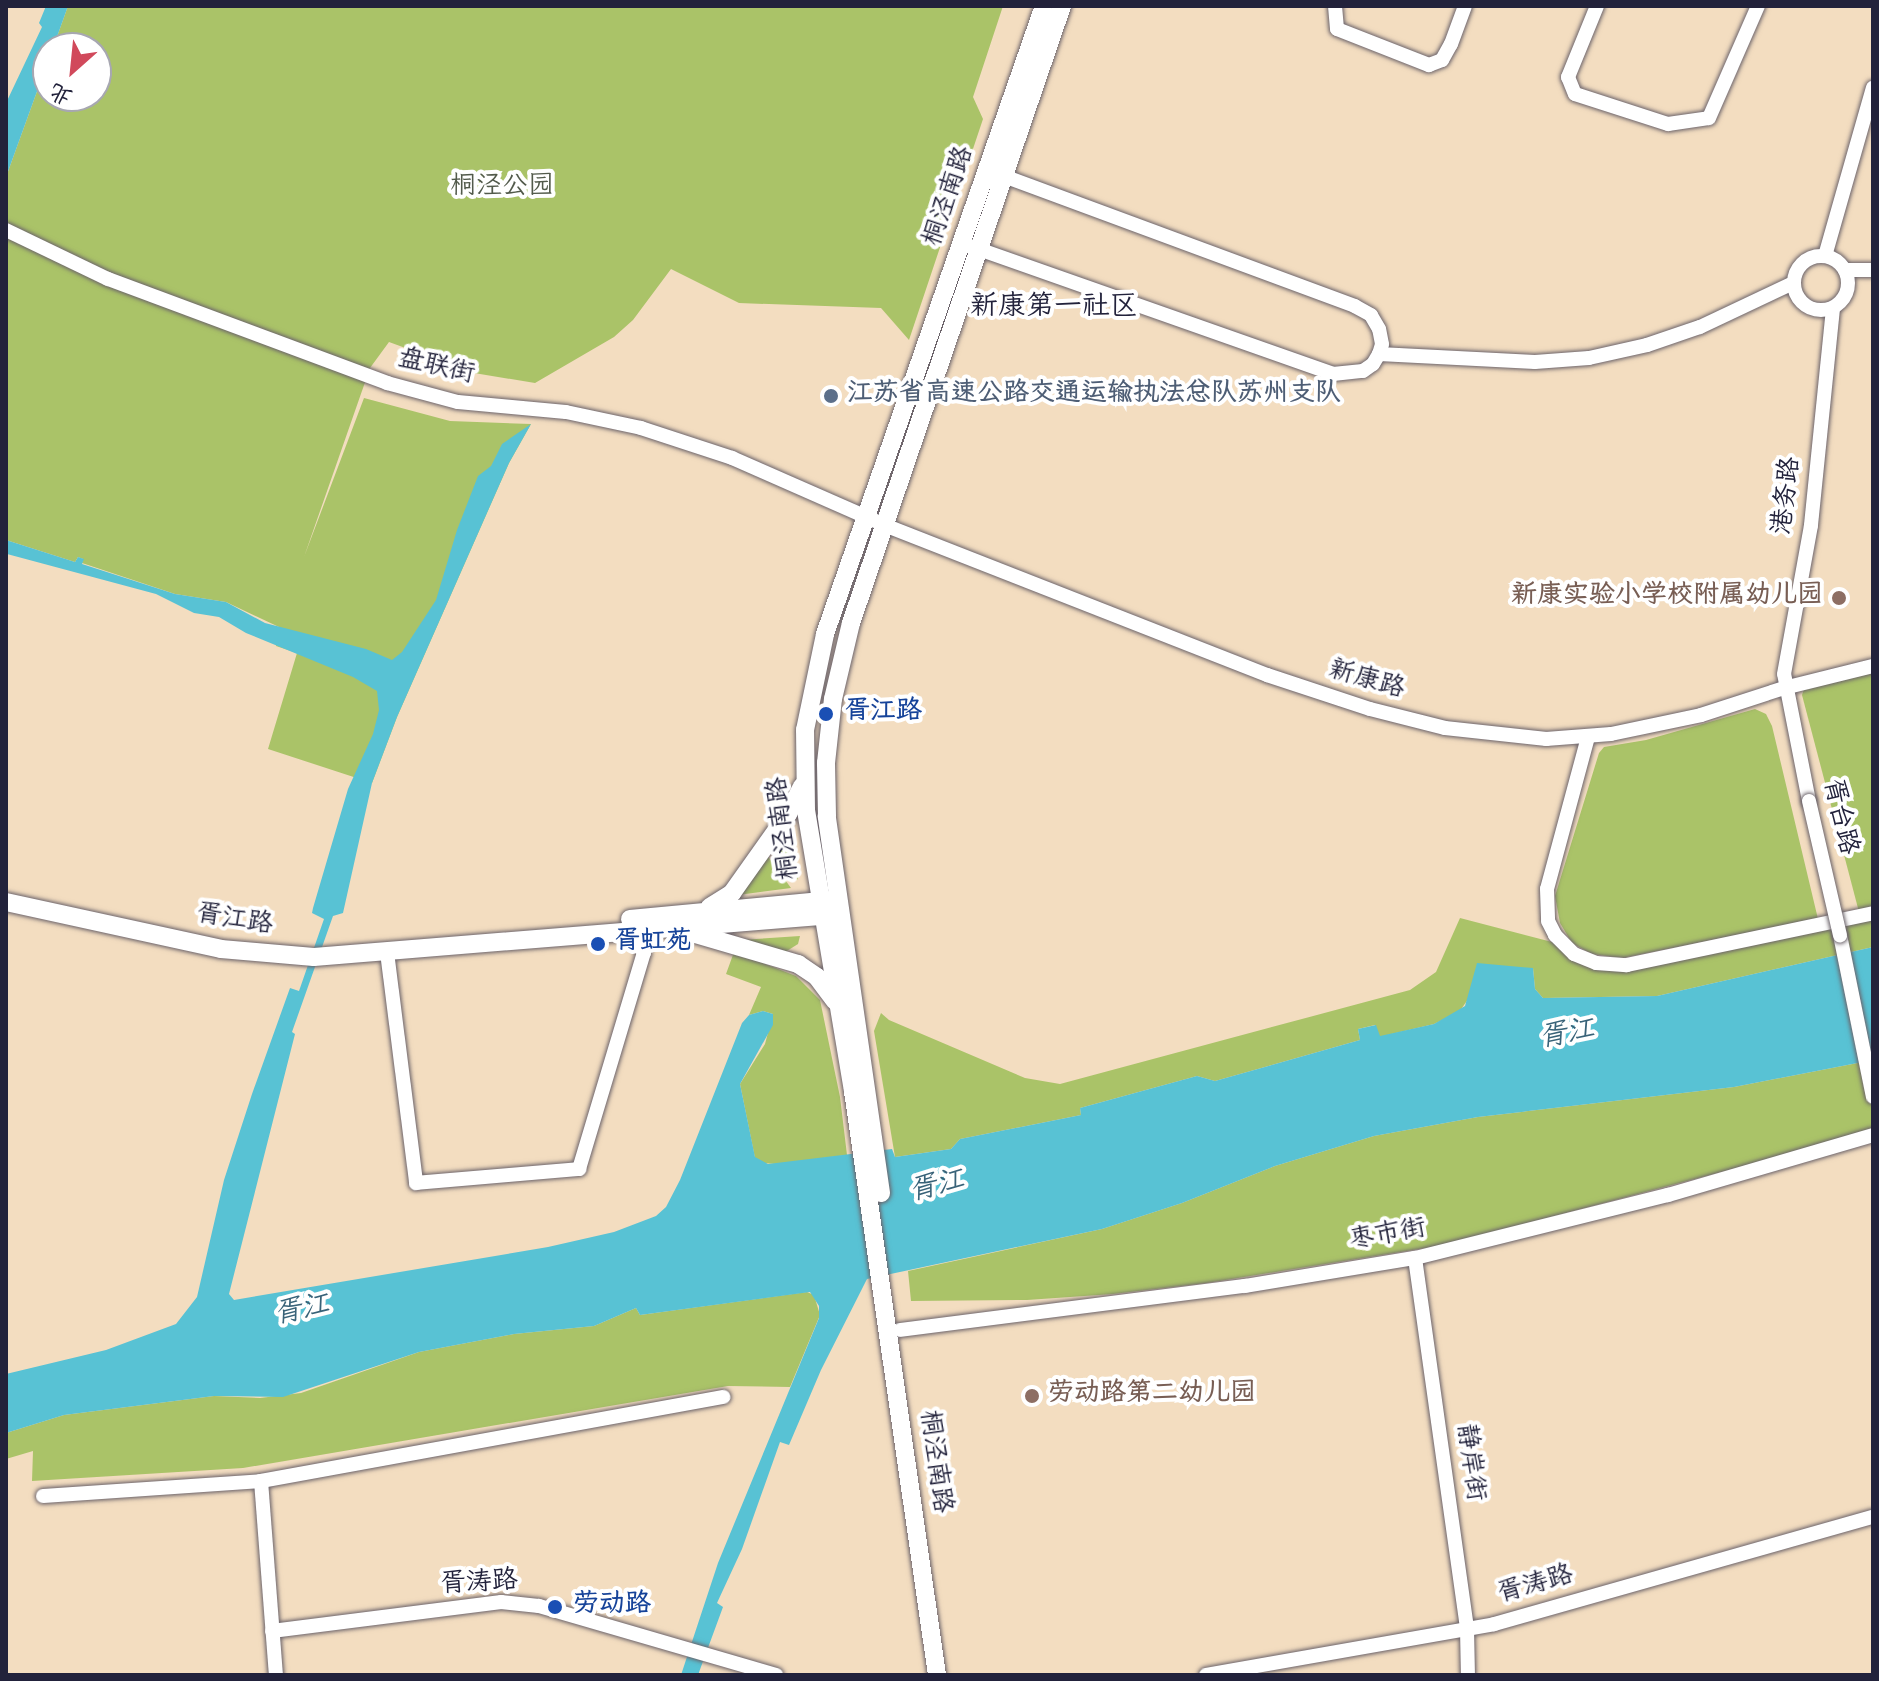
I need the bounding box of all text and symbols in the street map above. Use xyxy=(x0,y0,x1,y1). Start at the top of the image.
north arrow xyxy=(32,32,112,112)
text: 北 xyxy=(46,75,78,108)
street label: 桐泾南路 xyxy=(919,143,983,251)
park label: 桐泾公园 xyxy=(450,173,554,205)
district label: 新康第一社区 xyxy=(970,292,1138,326)
street label: 盘联街 xyxy=(394,345,478,393)
place label: 江苏省高速公路交通运输执法总队苏州支队 xyxy=(847,380,1341,412)
marker: 江苏省高速公路交通运输执法总队苏州支队 xyxy=(822,387,840,405)
street label: 港务路 xyxy=(1769,455,1809,537)
place label: 新康实验小学校附属幼儿园 xyxy=(1511,582,1823,614)
marker: 新康实验小学校附属幼儿园 xyxy=(1830,589,1848,607)
street label: 新康路 xyxy=(1324,656,1408,708)
place label: 胥江路 xyxy=(844,698,922,730)
marker: 胥江路 xyxy=(815,703,837,725)
street label: 桐泾南路 xyxy=(764,774,808,882)
street label: 胥台路 xyxy=(1814,775,1862,859)
street label: 胥江路 xyxy=(193,900,275,944)
place label: 胥虹苑 xyxy=(614,928,692,960)
marker: 胥虹苑 xyxy=(589,935,607,953)
water label: 胥江 xyxy=(1537,1015,1597,1057)
water label: 胥江 xyxy=(906,1165,968,1211)
street label: 枣市街 xyxy=(1347,1215,1429,1259)
water label: 胥江 xyxy=(271,1290,333,1334)
place label: 劳动路第二幼儿园 xyxy=(1048,1380,1256,1412)
marker: 劳动路第二幼儿园 xyxy=(1023,1387,1041,1405)
street label: 桐泾南路 xyxy=(910,1408,956,1516)
street label: 静岸街 xyxy=(1447,1422,1489,1504)
street label: 胥涛路 xyxy=(1494,1561,1578,1613)
street label: 胥涛路 xyxy=(439,1567,519,1603)
place label: 劳动路 xyxy=(573,1591,651,1623)
marker: 劳动路 xyxy=(544,1596,566,1618)

